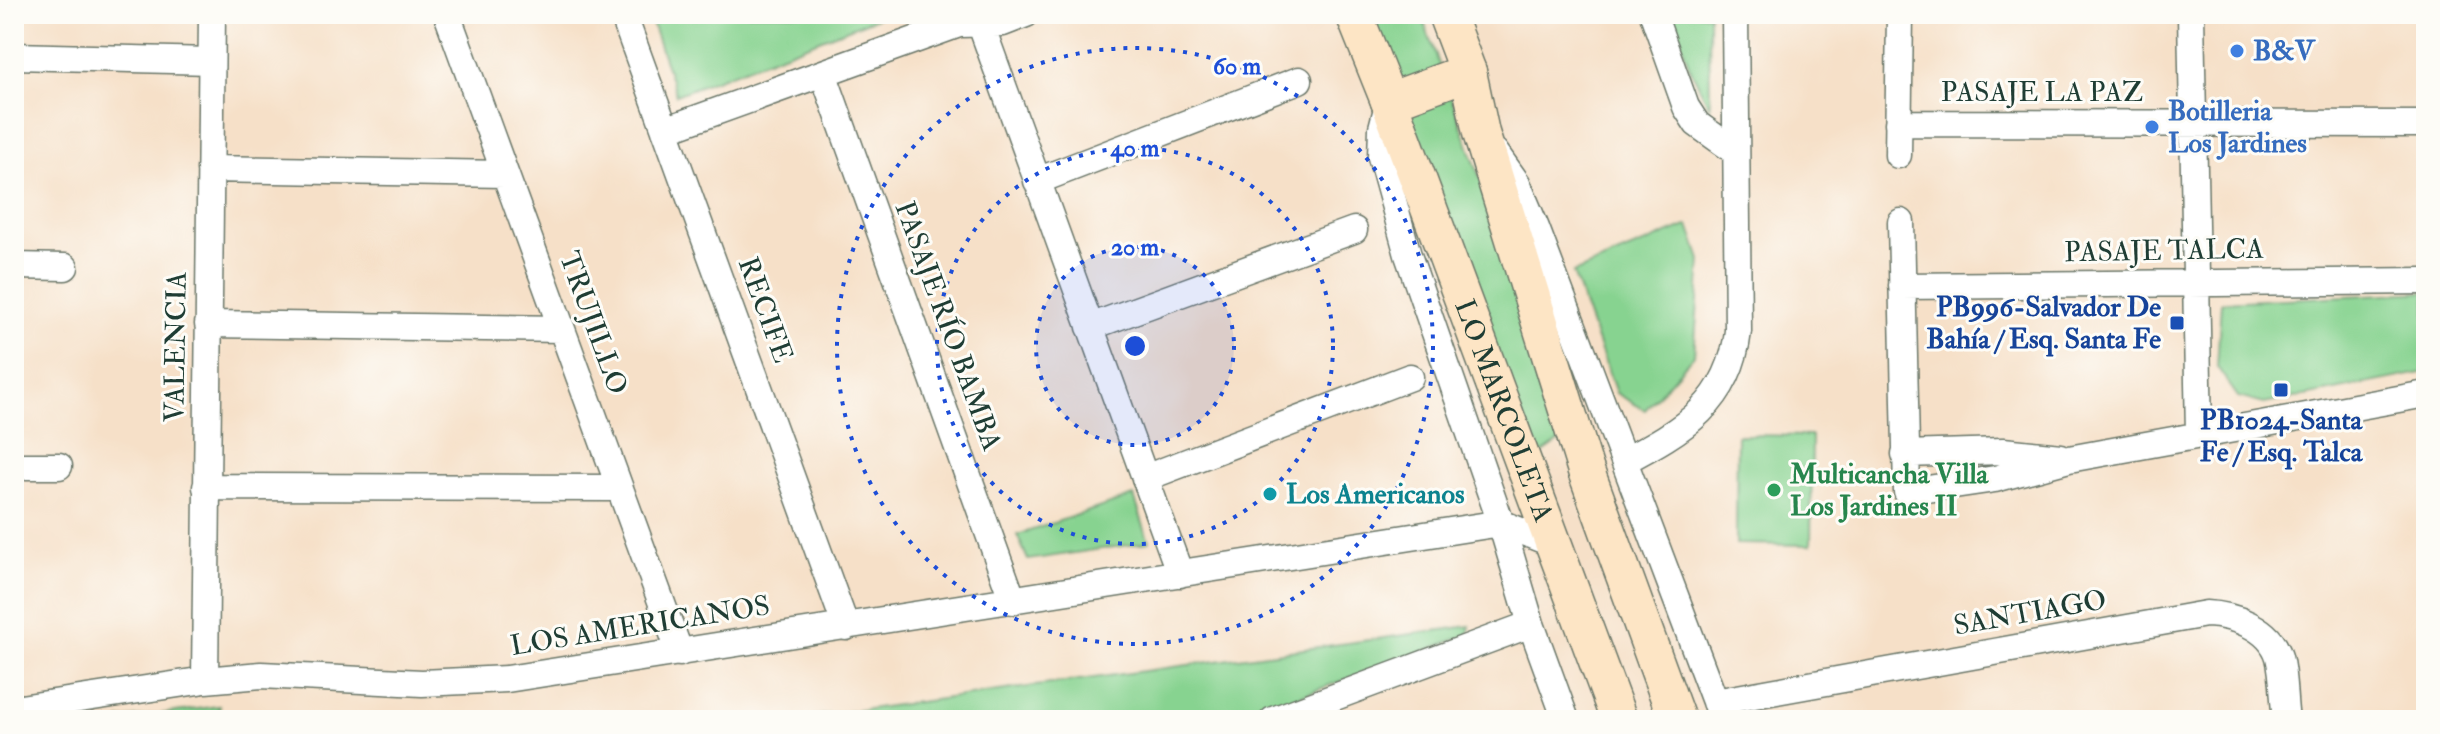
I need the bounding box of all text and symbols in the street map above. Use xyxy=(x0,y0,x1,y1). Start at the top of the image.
place label: B&V xyxy=(2253,34,2317,69)
marker: B&V xyxy=(2228,42,2246,60)
text: 60 m xyxy=(1213,51,1261,82)
street label: PASAJE LA PAZ xyxy=(1941,75,2143,110)
place label: Botilleria Los Jardines xyxy=(2168,94,2307,161)
marker: Botilleria Los Jardines xyxy=(2143,118,2161,136)
text: 40 m xyxy=(1110,133,1160,164)
street label: PASAJE RÍO BAMBA xyxy=(887,197,1009,456)
text: 20 m xyxy=(1111,232,1159,263)
street label: PASAJE TALCA xyxy=(2064,232,2264,270)
street label: TRUJILLO xyxy=(551,247,635,399)
street label: RECIFE xyxy=(730,252,800,368)
street label: VALENCIA xyxy=(157,271,195,423)
place label: PB996-Salvador De Bahía / Esq. Santa Fe xyxy=(1926,290,2161,357)
street label: LO MARCOLETA xyxy=(1447,294,1561,527)
marker: PB996-Salvador De Bahía / Esq. Santa Fe xyxy=(2168,314,2186,332)
centre of rings xyxy=(1121,332,1149,360)
marker: PB1024-Santa Fe / Esq. Talca xyxy=(2272,381,2290,399)
place label: PB1024-Santa Fe / Esq. Talca xyxy=(2200,403,2364,470)
place label: Multicancha Villa Los Jardines II xyxy=(1789,457,1990,524)
place label: Los Americanos xyxy=(1286,477,1465,512)
marker: Multicancha Villa Los Jardines II xyxy=(1765,481,1783,499)
marker: Los Americanos xyxy=(1261,485,1279,503)
street label: SANTIAGO xyxy=(1951,582,2109,644)
street label: LOS AMERICANOS xyxy=(508,588,772,664)

